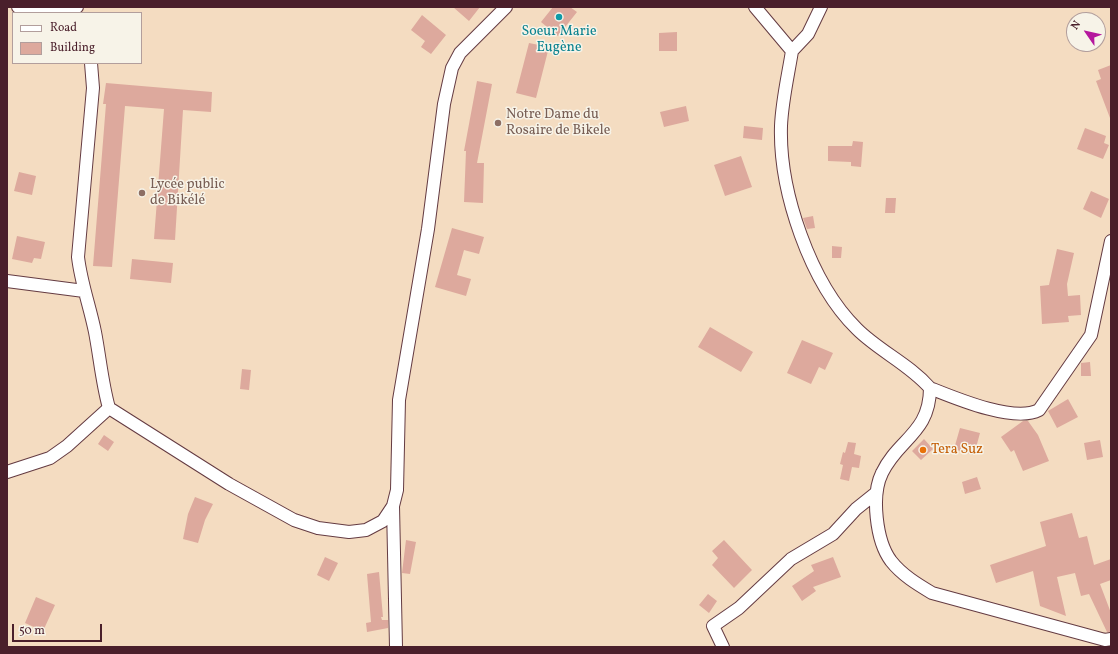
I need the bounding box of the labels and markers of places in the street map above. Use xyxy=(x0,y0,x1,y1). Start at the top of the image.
marker: Soeur Marie Eugène xyxy=(554,12,564,22)
place label: Soeur Marie Eugène xyxy=(521,24,597,56)
place label: Notre Dame du Rosaire de Bikele xyxy=(506,107,610,140)
marker: Notre Dame du Rosaire de Bikele xyxy=(493,118,503,128)
place label: Lycée public de Bikélé xyxy=(150,177,225,210)
marker: Lycée public de Bikélé xyxy=(137,188,147,198)
place label: Tera Suz xyxy=(931,442,983,458)
marker: Tera Suz xyxy=(918,445,928,455)

